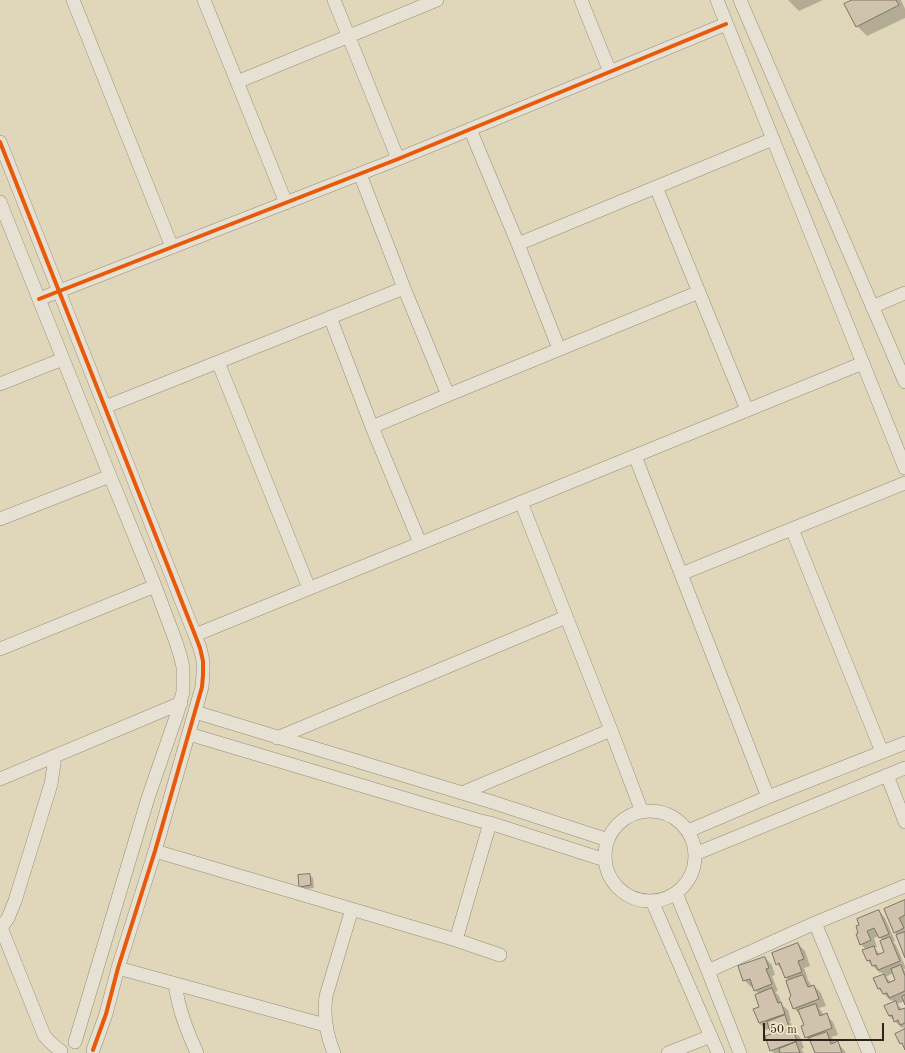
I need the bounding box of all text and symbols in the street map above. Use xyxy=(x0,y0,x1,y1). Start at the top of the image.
scale bar xyxy=(765,1015,886,1041)
text: 50 m xyxy=(770,1024,797,1036)

